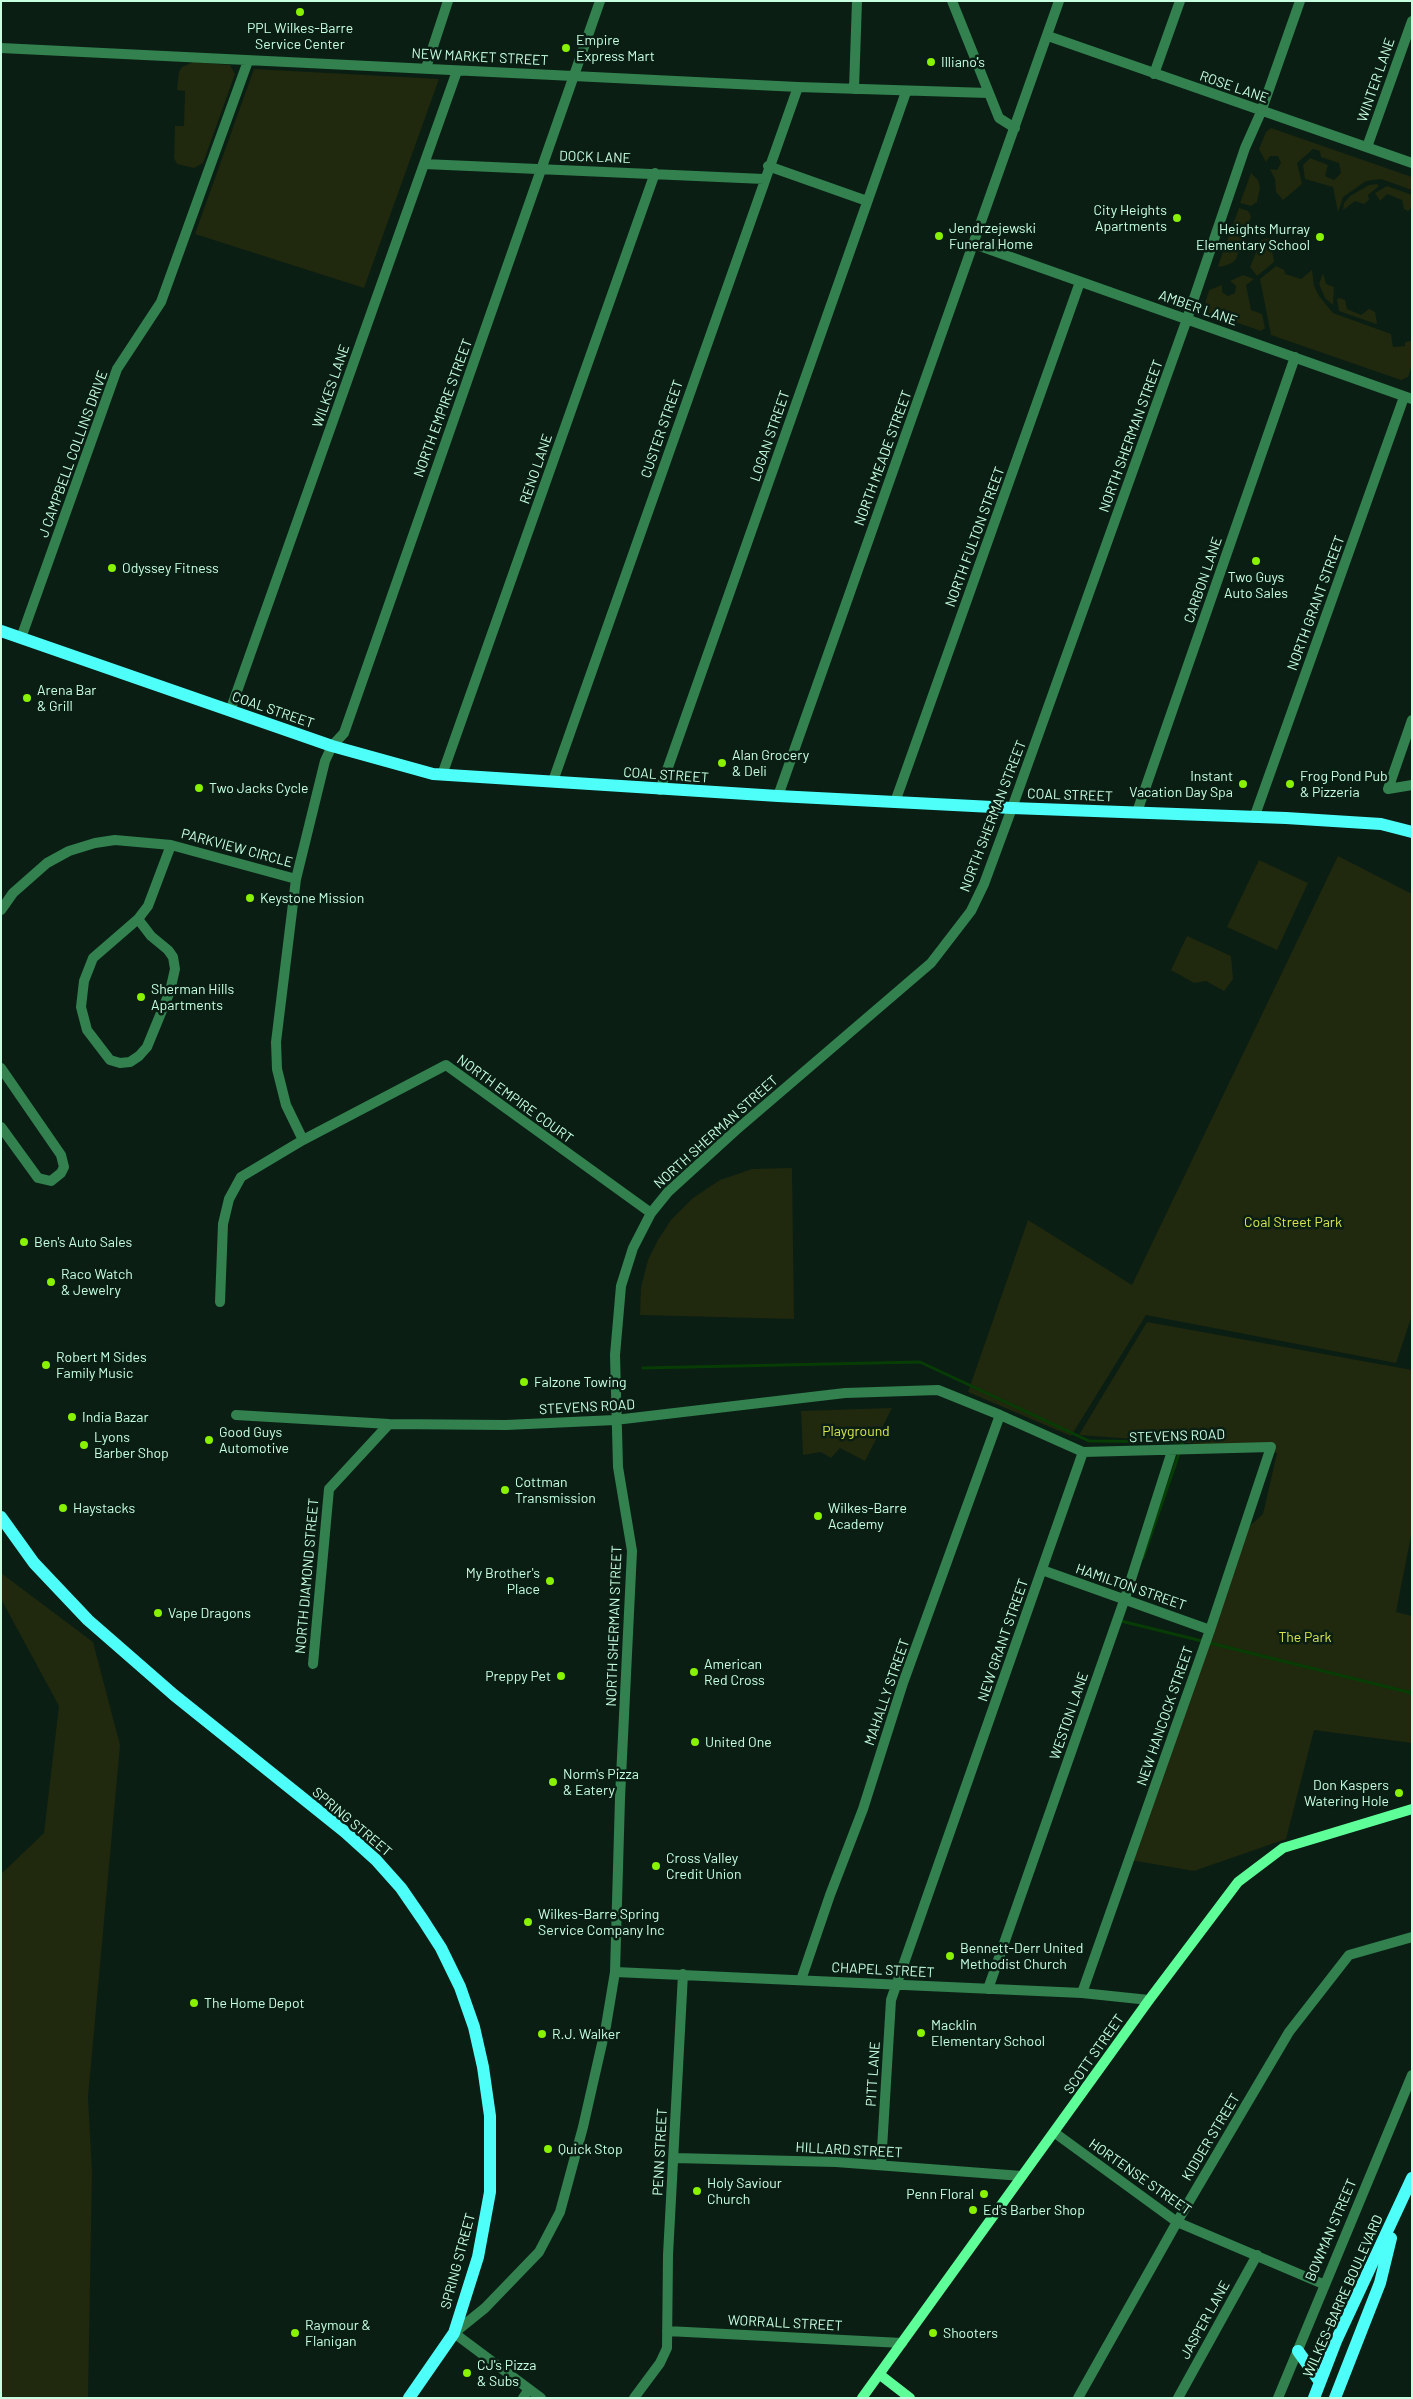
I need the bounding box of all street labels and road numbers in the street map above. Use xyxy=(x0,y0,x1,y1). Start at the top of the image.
street label: WINTER LANE xyxy=(1354,36,1398,124)
street label: NEW MARKET STREET xyxy=(411,45,549,69)
street label: ROSE LANE xyxy=(1197,67,1271,107)
street label: DOCK LANE xyxy=(559,147,631,167)
street label: AMBER LANE xyxy=(1157,287,1239,329)
street label: NORTH EMPIRE STREET xyxy=(410,336,476,480)
street label: WILKES LANE xyxy=(309,342,353,430)
street label: NORTH SHERMAN STREET xyxy=(1096,357,1166,515)
street label: J CAMPBELL COLLINS DRIVE xyxy=(35,368,111,540)
street label: CUSTER STREET xyxy=(637,378,687,480)
street label: LOGAN STREET xyxy=(747,388,793,484)
street label: NORTH MEADE STREET xyxy=(851,388,915,528)
street label: RENO LANE xyxy=(516,432,556,506)
street label: NORTH FULTON STREET xyxy=(942,465,1008,609)
street label: NORTH GRANT STREET xyxy=(1284,533,1348,673)
street label: CARBON LANE xyxy=(1180,535,1226,625)
street label: COAL STREET xyxy=(230,688,316,732)
street label: NORTH SHERMAN STREET xyxy=(956,738,1030,894)
street label: COAL STREET xyxy=(623,764,709,786)
street label: COAL STREET xyxy=(1027,785,1113,805)
street label: PARKVIEW CIRCLE xyxy=(179,825,295,871)
street label: NORTH EMPIRE COURT xyxy=(454,1051,576,1147)
street label: NORTH SHERMAN STREET xyxy=(651,1072,781,1192)
street label: STEVENS ROAD xyxy=(539,1396,635,1418)
street label: STEVENS ROAD xyxy=(1129,1426,1225,1446)
street label: NORTH DIAMOND STREET xyxy=(292,1497,322,1655)
street label: NORTH SHERMAN STREET xyxy=(603,1545,625,1707)
street label: HAMILTON STREET xyxy=(1074,1560,1188,1614)
street label: NEW GRANT STREET xyxy=(974,1576,1032,1704)
street label: MAHALLY STREET xyxy=(861,1636,913,1748)
street label: NEW HANCOCK STREET xyxy=(1133,1644,1197,1788)
street label: WESTON LANE xyxy=(1046,1670,1092,1762)
street label: SPRING STREET xyxy=(309,1784,395,1860)
street label: CHAPEL STREET xyxy=(831,1959,935,1981)
street label: SCOTT STREET xyxy=(1060,2011,1128,2097)
street label: PITT LANE xyxy=(862,2041,884,2107)
street label: KIDDER STREET xyxy=(1178,2090,1244,2184)
street label: PENN STREET xyxy=(649,2108,671,2196)
street label: HORTENSE STREET xyxy=(1086,2135,1194,2219)
street label: HILLARD STREET xyxy=(795,2139,903,2161)
street label: BOWMAN STREET xyxy=(1302,2176,1360,2284)
street label: SPRING STREET xyxy=(437,2211,479,2311)
street label: WILKES-BARRE BOULEVARD xyxy=(1300,2212,1386,2380)
street label: JASPER LANE xyxy=(1177,2278,1233,2362)
street label: WORRALL STREET xyxy=(727,2312,843,2334)

